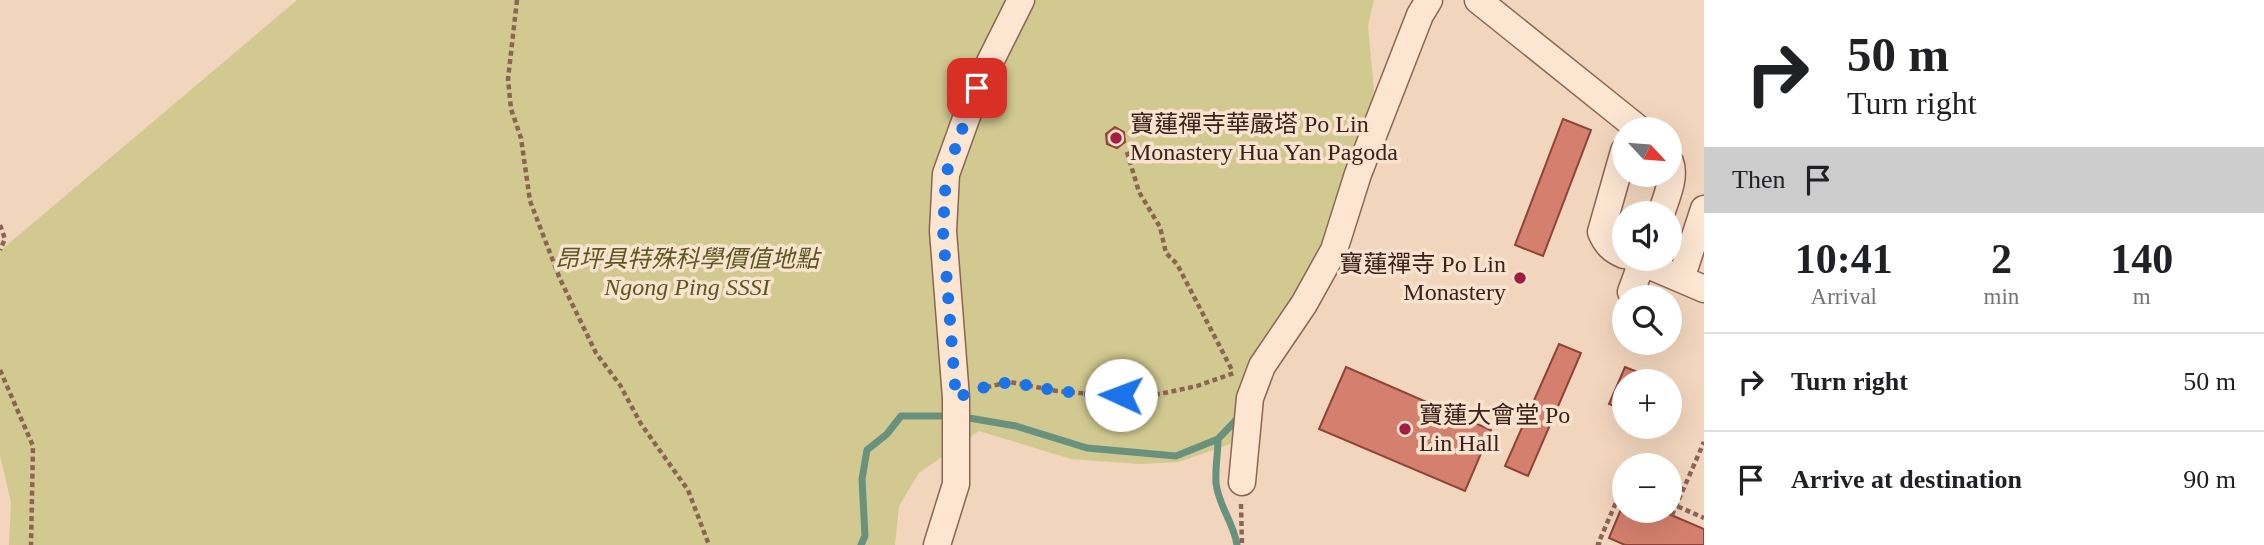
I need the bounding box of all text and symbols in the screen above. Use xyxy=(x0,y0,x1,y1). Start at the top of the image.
text: 50 m xyxy=(1847,27,1949,82)
icon: right xyxy=(1732,28,1823,119)
pin xyxy=(947,58,1007,118)
icon: arrive xyxy=(958,69,996,107)
text: Turn right xyxy=(1847,85,1977,121)
place label: 寶蓮禪寺華嚴塔 Po Lin Monastery Hua Yan Pagoda xyxy=(1130,111,1398,165)
north arrow xyxy=(1612,117,1682,187)
map controls xyxy=(1612,117,1682,523)
marker: 寶蓮禪寺華嚴塔 Po Lin Monastery Hua Yan Pagoda xyxy=(1108,130,1124,146)
icon: arrive xyxy=(1799,161,1837,199)
text: Then xyxy=(1732,165,1785,194)
button: sound xyxy=(1612,201,1682,271)
text: 10:41 xyxy=(1795,236,1893,282)
text: 2 xyxy=(1991,236,2012,282)
text: 140 xyxy=(2110,236,2173,282)
park label: 昂坪具特殊科學價值地點 Ngong Ping SSSI xyxy=(555,246,822,300)
place label: 寶蓮禪寺 Po Lin Monastery xyxy=(1339,251,1506,305)
marker: 寶蓮禪寺 Po Lin Monastery xyxy=(1512,270,1528,286)
text: Arrival xyxy=(1811,284,1877,309)
text: min xyxy=(1984,284,2019,309)
text: m xyxy=(2133,284,2151,309)
button: search xyxy=(1612,285,1682,355)
position arrow xyxy=(1084,358,1158,432)
icon: right xyxy=(1732,363,1770,401)
text: Turn right xyxy=(1791,367,1908,396)
text: 50 m xyxy=(2183,367,2236,396)
button: + xyxy=(1612,369,1682,439)
place label: 寶蓮大會堂 Po Lin Hall xyxy=(1419,402,1570,456)
marker: 寶蓮大會堂 Po Lin Hall xyxy=(1397,421,1413,437)
button: − xyxy=(1612,453,1682,523)
icon: arrive xyxy=(1732,461,1770,499)
text: Arrive at destination xyxy=(1791,465,2022,494)
text: 90 m xyxy=(2183,465,2236,494)

